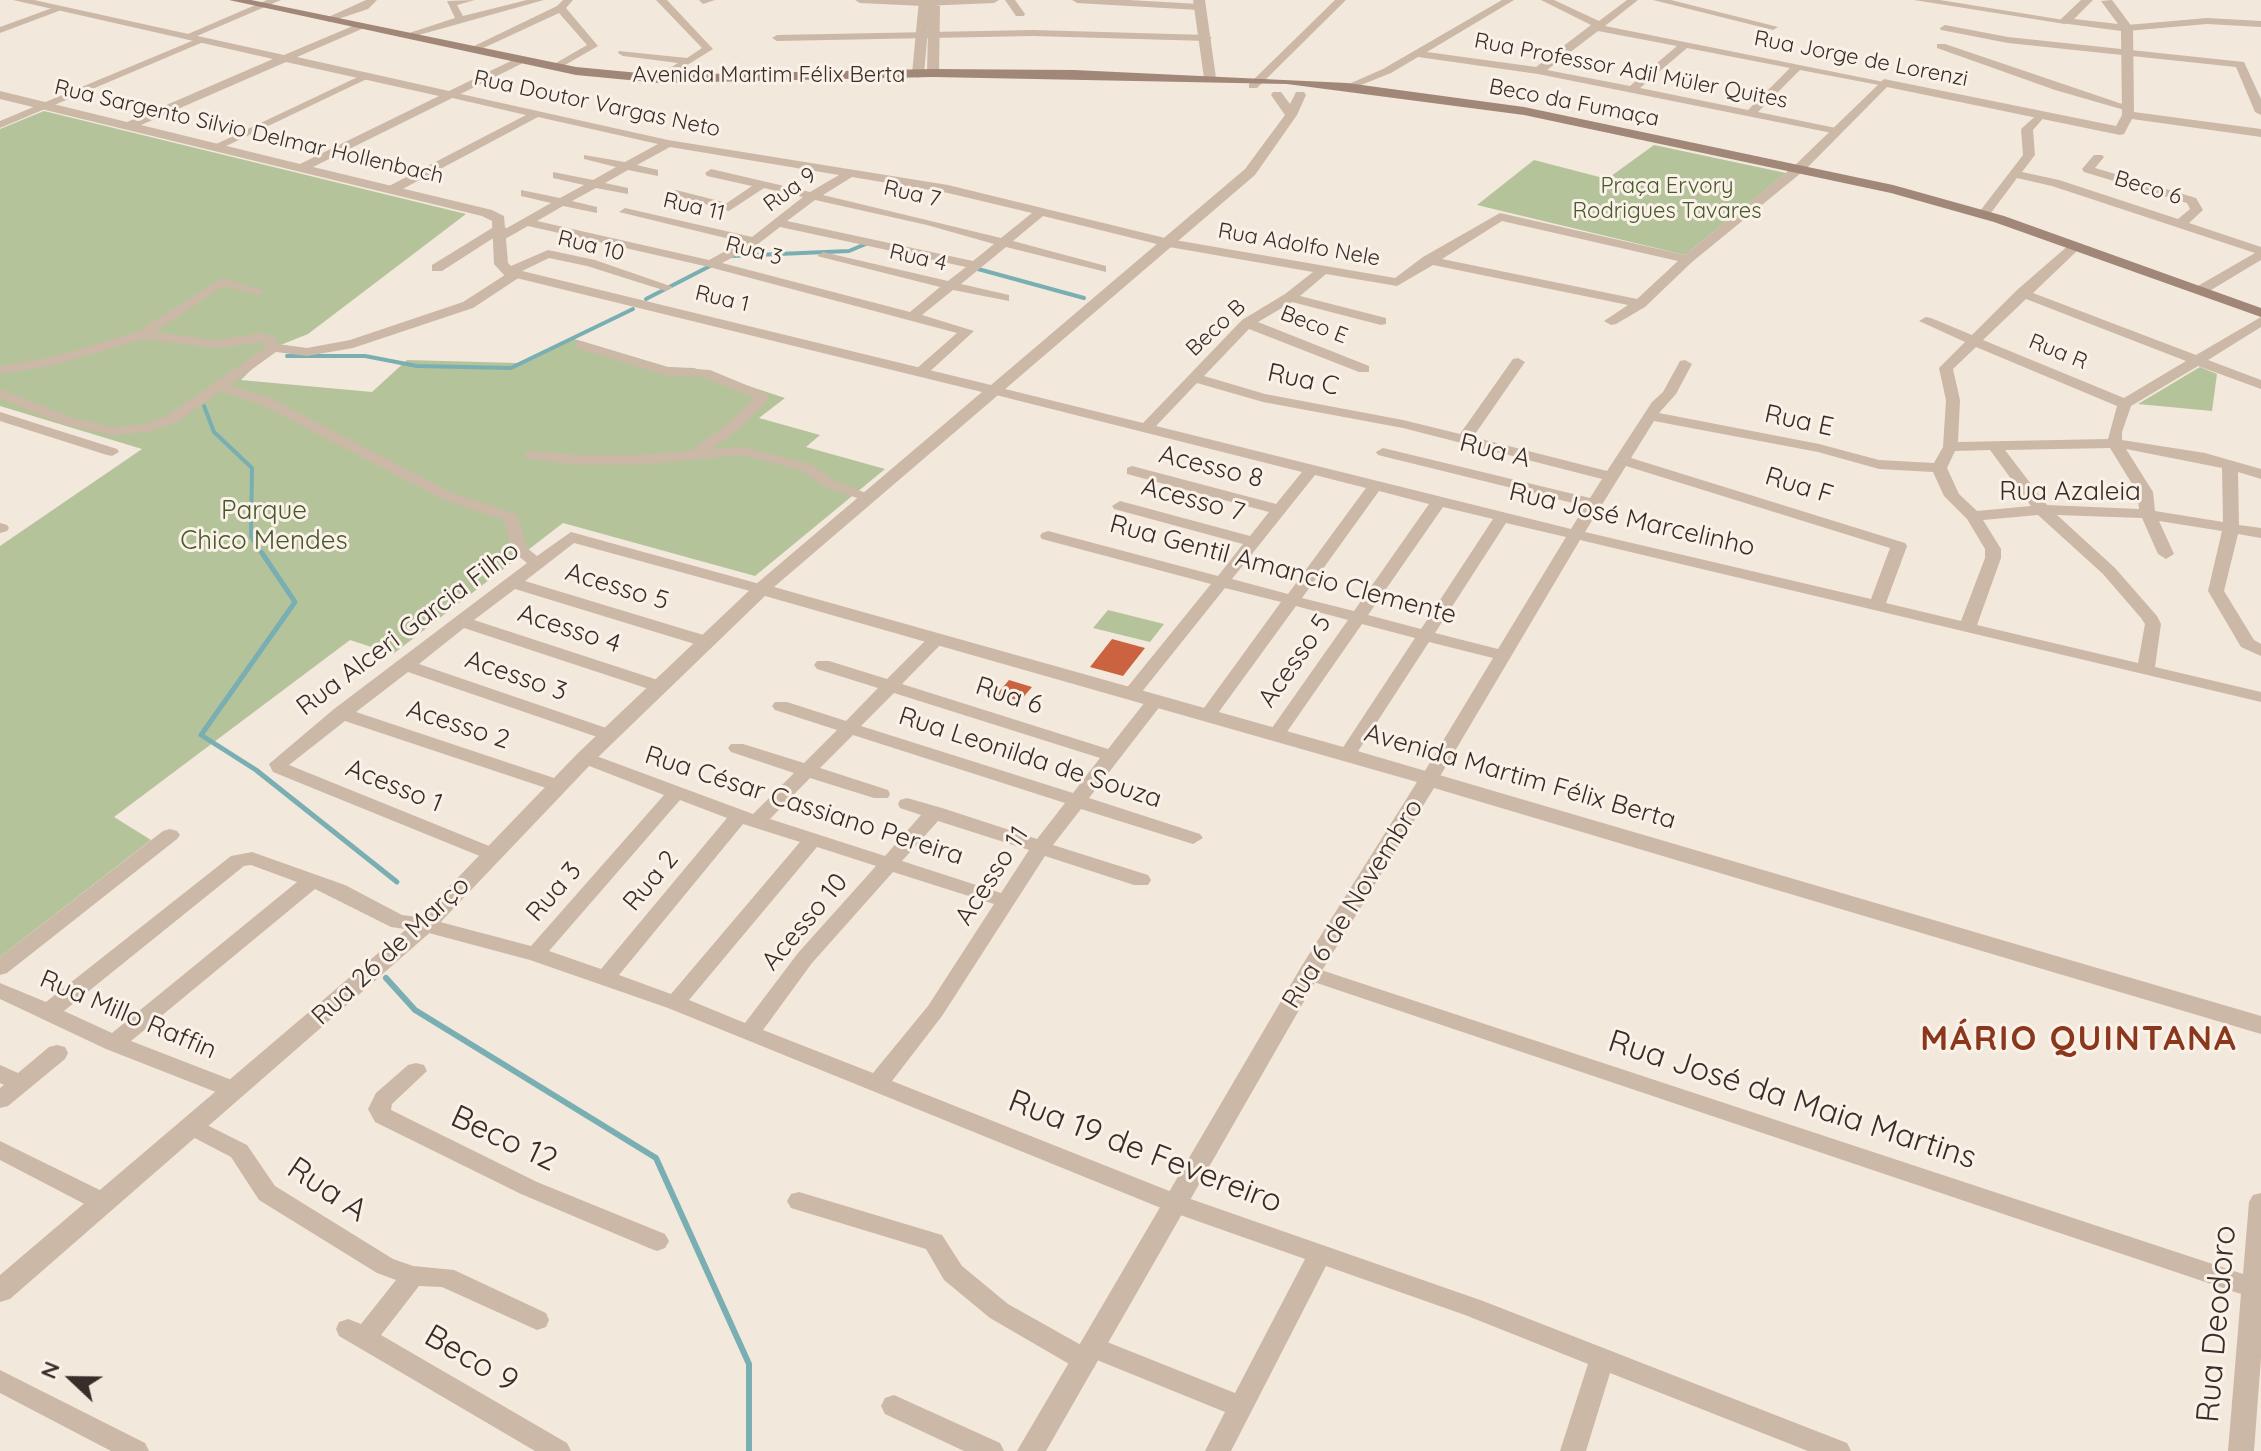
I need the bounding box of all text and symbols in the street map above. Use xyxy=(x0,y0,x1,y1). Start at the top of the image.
street label: Rua Jorge de Lorenzi xyxy=(1752,25,1970,93)
street label: Rua Professor Adil Müler Quites xyxy=(1472,28,1790,114)
street label: Avenida Martim Félix Berta xyxy=(633,62,905,88)
street label: Rua Doutor Vargas Neto xyxy=(471,65,723,143)
street label: Rua Sargento Silvio Delmar Hollenbach xyxy=(52,74,446,190)
street label: Beco da Fumaça xyxy=(1487,74,1661,132)
street label: Rua 9 xyxy=(759,162,821,218)
street label: Beco 6 xyxy=(2111,165,2185,211)
park label: Praça Ervory Rodrigues Tavares xyxy=(1572,173,1762,224)
street label: Rua 7 xyxy=(881,175,943,213)
street label: Rua 11 xyxy=(661,187,727,227)
street label: Rua Adolfo Nele xyxy=(1216,218,1382,272)
street label: Rua 10 xyxy=(555,225,627,267)
street label: Rua 3 xyxy=(723,231,785,271)
street label: Rua 4 xyxy=(887,239,949,277)
street label: Rua 1 xyxy=(692,280,752,318)
street label: Beco B xyxy=(1181,294,1251,362)
street label: Beco E xyxy=(1277,300,1351,350)
street label: Rua R xyxy=(2025,328,2091,376)
street label: Rua C xyxy=(1265,357,1341,403)
street label: Rua E xyxy=(1762,399,1836,443)
street label: Rua A xyxy=(1456,427,1534,475)
street label: Acesso 8 xyxy=(1156,439,1266,495)
street label: Rua F xyxy=(1761,461,1837,511)
street label: Acesso 7 xyxy=(1138,471,1248,529)
street label: Rua Azaleia xyxy=(1999,476,2141,508)
street label: Rua José Marcelinho xyxy=(1506,477,1758,563)
park label: Parque Chico Mendes xyxy=(180,495,348,556)
street label: Rua Gentil Amancio Clemente xyxy=(1106,509,1460,631)
street label: Rua Alceri Garcia Filho xyxy=(291,535,525,723)
street label: Acesso 5 xyxy=(562,557,672,617)
street label: Acesso 4 xyxy=(514,598,624,660)
street label: Acesso 5 xyxy=(1252,608,1338,714)
street label: Acesso 3 xyxy=(461,644,571,708)
street label: Rua 6 xyxy=(971,671,1047,721)
street label: Acesso 2 xyxy=(403,694,513,756)
street label: Rua Leonilda de Souza xyxy=(894,701,1166,815)
street label: Avenida Martim Félix Berta xyxy=(1361,718,1679,836)
street label: Rua César Cassiano Pereira xyxy=(641,740,967,872)
street label: Acesso 1 xyxy=(341,752,447,820)
street label: Rua 6 de Novembro xyxy=(1276,794,1430,1014)
street label: Acesso 11 xyxy=(949,821,1035,931)
street label: Rua 2 xyxy=(617,844,685,918)
street label: Rua 3 xyxy=(520,856,588,928)
street label: Acesso 10 xyxy=(755,867,855,977)
street label: Rua 26 de Março xyxy=(306,870,476,1032)
street label: Rua Millo Raffin xyxy=(35,964,221,1066)
district label: MÁRIO QUINTANA xyxy=(1920,1020,2238,1060)
street label: Rua José da Maia Martins xyxy=(1603,1022,1981,1178)
street label: Rua 19 de Fevereiro xyxy=(1003,1082,1287,1222)
street label: Beco 12 xyxy=(445,1098,563,1180)
street label: Rua A xyxy=(280,1149,374,1231)
street label: Rua Deodoro xyxy=(2189,1224,2245,1424)
street label: Beco 9 xyxy=(418,1317,524,1401)
north arrow xyxy=(32,1339,112,1419)
text: N xyxy=(34,1357,66,1383)

